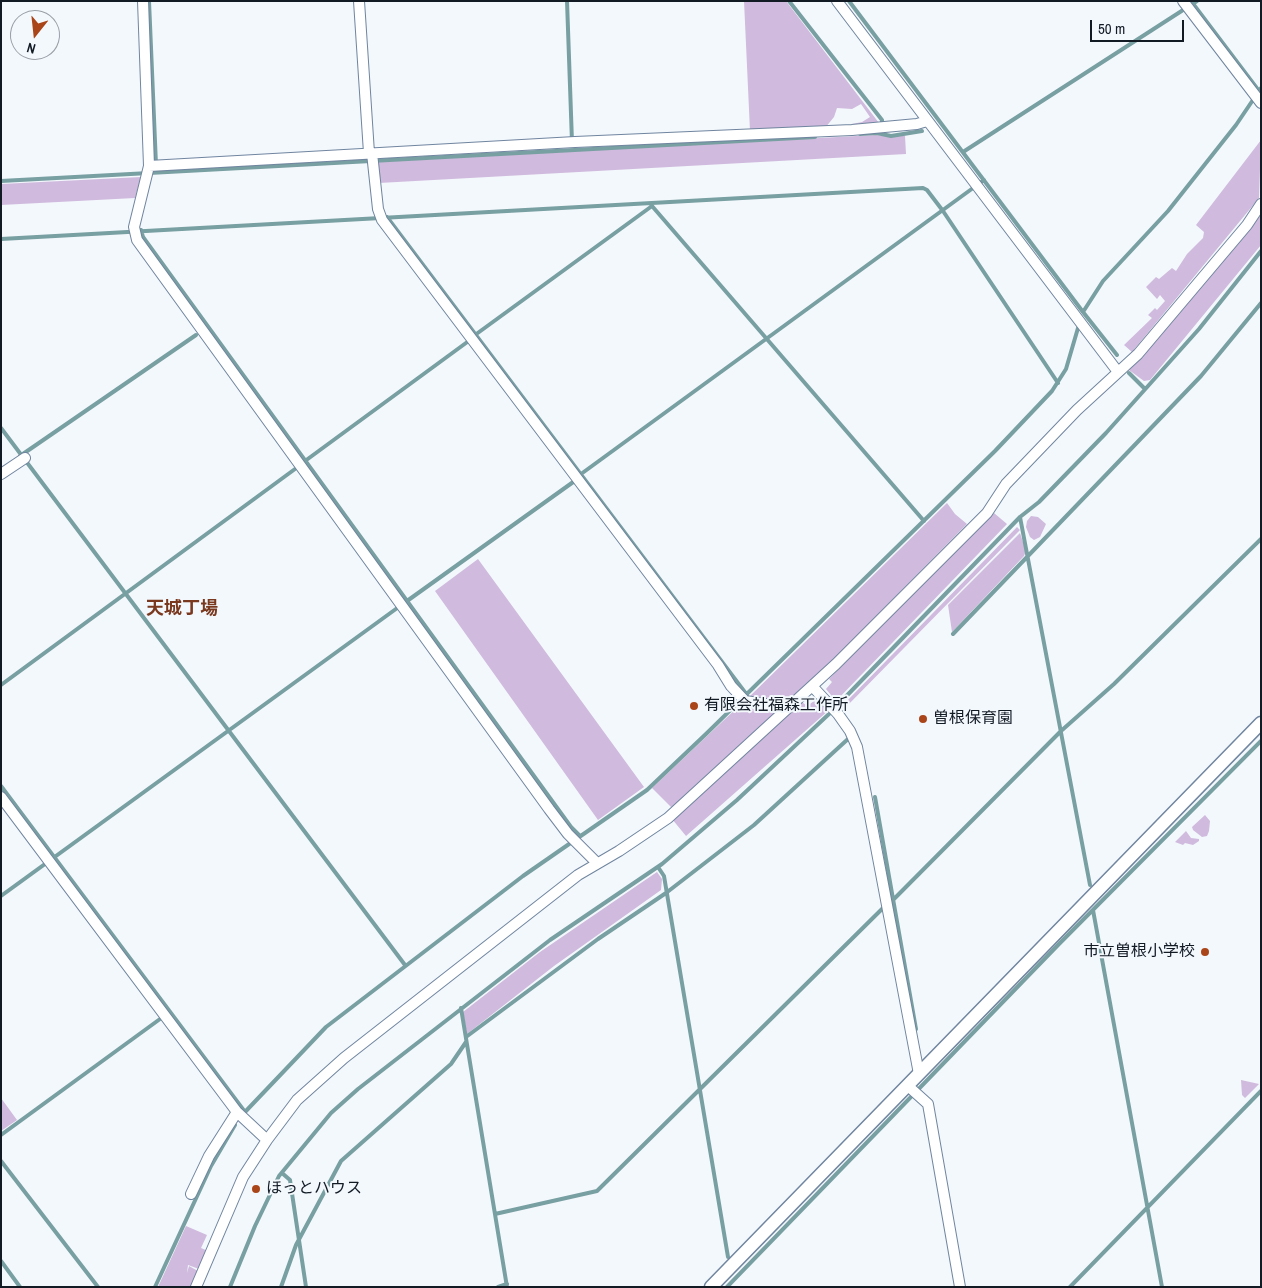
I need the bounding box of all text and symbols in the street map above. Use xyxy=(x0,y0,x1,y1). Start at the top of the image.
north arrow xyxy=(10,10,60,60)
scale bar xyxy=(1092,10,1186,42)
text: 50 m xyxy=(1098,18,1125,39)
text: N xyxy=(25,39,38,58)
district label: 天城丁場 xyxy=(146,598,218,620)
place label: 有限会社福森工作所 xyxy=(704,696,848,716)
marker: 有限会社福森工作所 xyxy=(688,700,700,712)
place label: 曽根保育園 xyxy=(933,709,1013,729)
marker: 曽根保育園 xyxy=(917,713,929,725)
place label: 市立曽根小学校 xyxy=(1083,942,1195,962)
marker: 市立曽根小学校 xyxy=(1199,946,1211,958)
place label: ほっとハウス xyxy=(266,1179,362,1199)
marker: ほっとハウス xyxy=(250,1183,262,1195)

